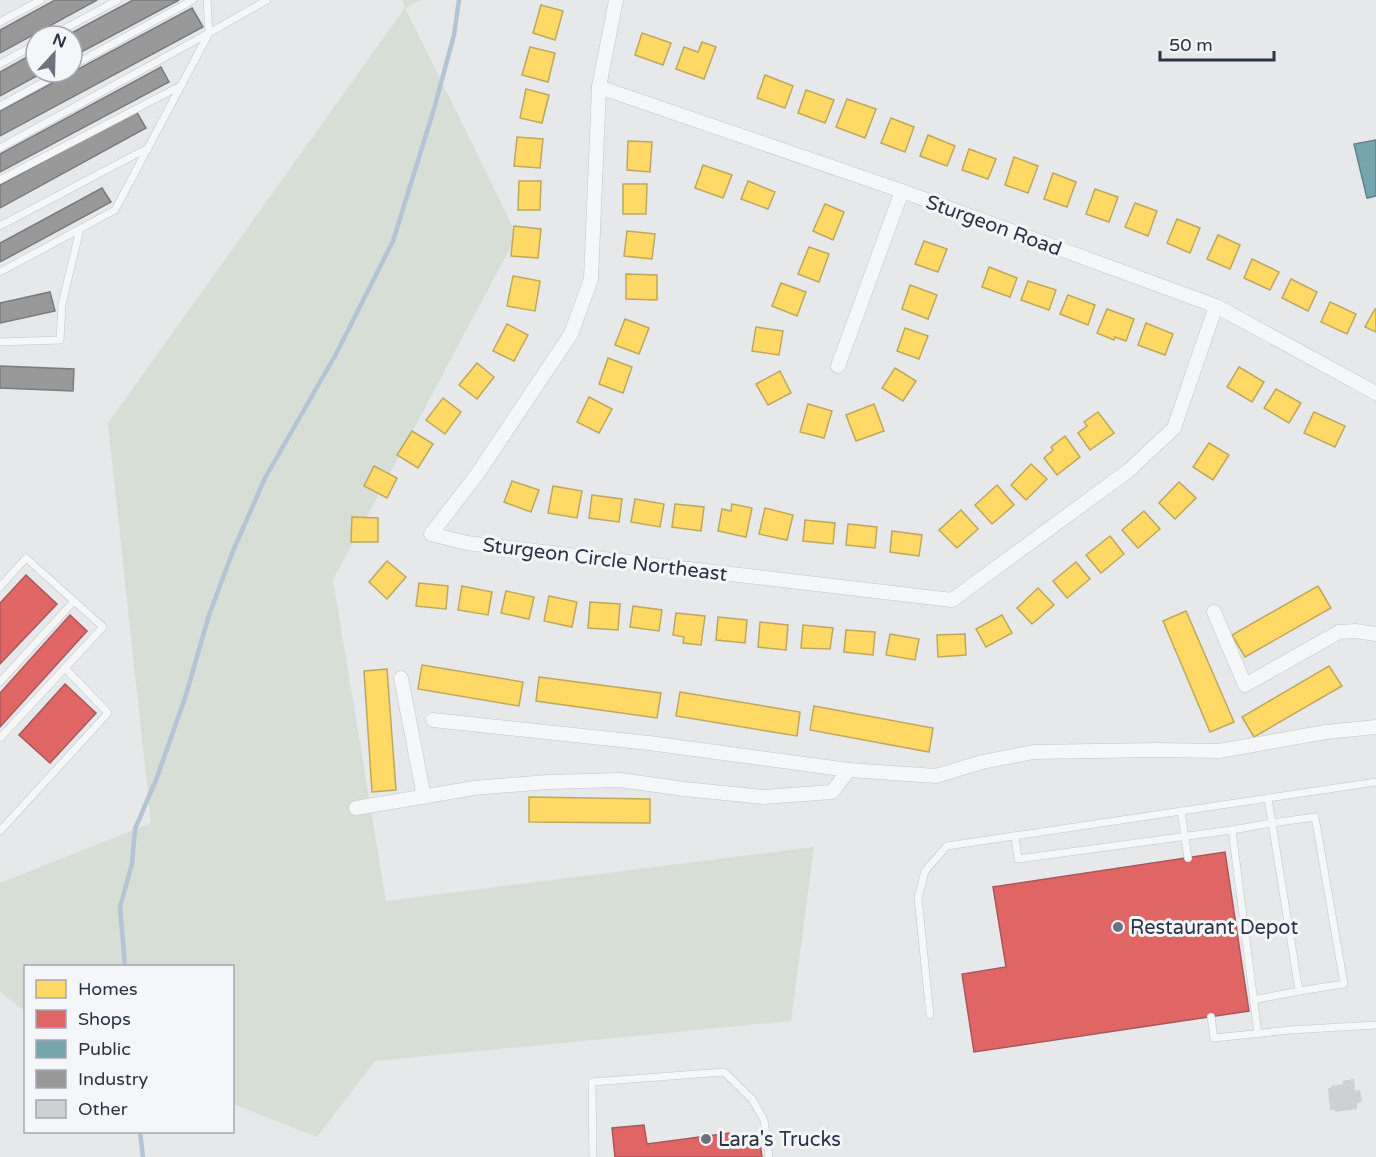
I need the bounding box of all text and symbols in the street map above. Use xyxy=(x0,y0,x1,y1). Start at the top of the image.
north arrow xyxy=(24,24,84,84)
scale bar xyxy=(1160,24,1274,62)
text: N xyxy=(50,29,69,53)
text: 50 m xyxy=(1169,34,1213,56)
street label: Sturgeon Road xyxy=(922,190,1065,262)
street label: Sturgeon Circle Northeast xyxy=(481,533,729,587)
place label: Restaurant Depot xyxy=(1130,916,1298,940)
marker: Restaurant Depot xyxy=(1111,920,1125,934)
legend xyxy=(24,965,234,1133)
text: Homes xyxy=(78,978,138,1000)
text: Shops xyxy=(78,1008,131,1030)
text: Public xyxy=(78,1038,131,1060)
text: Industry xyxy=(78,1068,149,1090)
text: Other xyxy=(78,1098,128,1120)
place label: Lara's Trucks xyxy=(718,1128,841,1152)
marker: Lara's Trucks xyxy=(699,1132,713,1146)

